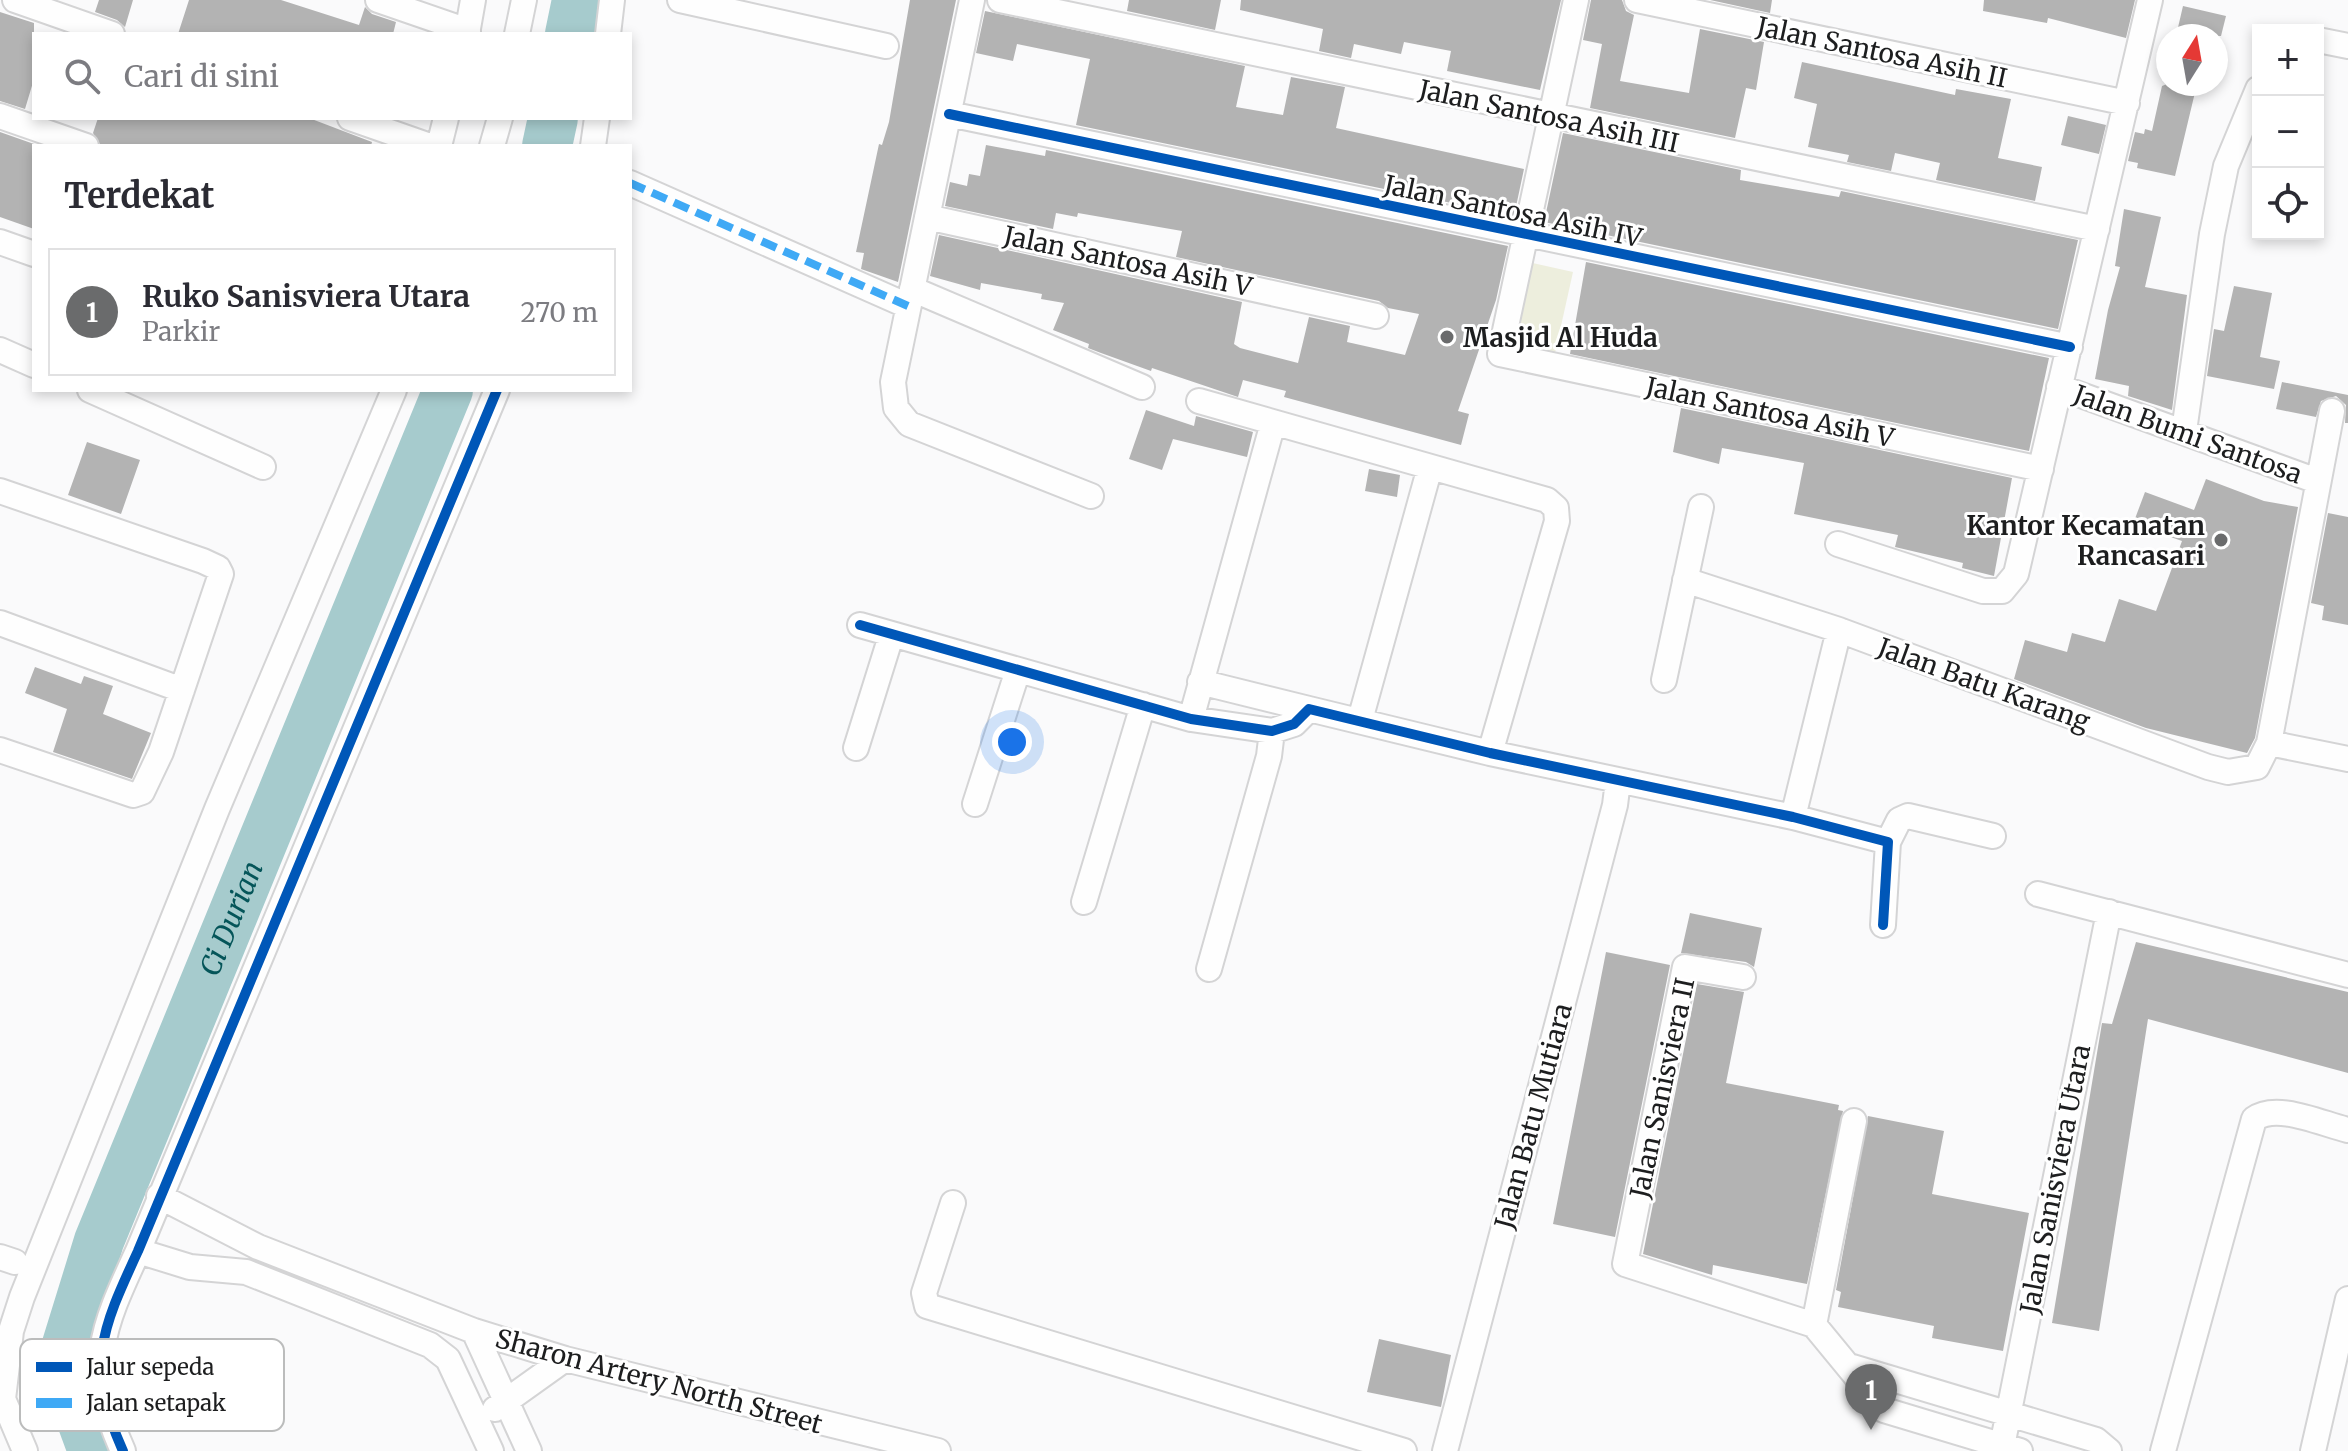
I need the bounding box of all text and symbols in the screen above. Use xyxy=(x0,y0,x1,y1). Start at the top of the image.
street label: Jalan Santosa Asih II xyxy=(1753,9,2010,95)
north arrow xyxy=(2156,24,2228,96)
map controls xyxy=(2252,24,2324,240)
button: + xyxy=(2252,24,2324,96)
search box xyxy=(32,32,632,120)
icon: search xyxy=(60,54,104,98)
text: Cari di sini xyxy=(124,57,279,95)
street label: Jalan Santosa Asih III xyxy=(1415,72,1682,160)
button: − xyxy=(2252,96,2324,168)
street label: Jalan Santosa Asih IV xyxy=(1380,167,1646,255)
button: locate xyxy=(2252,168,2324,240)
text: Terdekat xyxy=(64,175,214,217)
street label: Jalan Santosa Asih V xyxy=(1000,218,1256,304)
text: Ruko Sanisviera Utara xyxy=(142,277,470,315)
text: 1 xyxy=(86,296,98,329)
text: 270 m xyxy=(521,296,598,329)
text: Parkir xyxy=(142,315,220,348)
place label: Masjid Al Huda xyxy=(1463,321,1658,354)
marker: Masjid Al Huda xyxy=(1438,328,1456,346)
street label: Jalan Santosa Asih V xyxy=(1642,369,1898,455)
street label: Jalan Bumi Santosa xyxy=(2068,377,2307,491)
place label: Kantor Kecamatan Rancasari xyxy=(1966,509,2205,572)
marker: Kantor Kecamatan Rancasari xyxy=(2212,531,2230,549)
street label: Jalan Batu Karang xyxy=(1872,630,2095,738)
your location xyxy=(992,722,1032,762)
water label: Ci Durian xyxy=(192,856,271,981)
street label: Jalan Sanisviera II xyxy=(1622,975,1701,1202)
street label: Jalan Batu Mutiara xyxy=(1487,1000,1579,1233)
street label: Jalan Sanisviera Utara xyxy=(2013,1042,2097,1317)
street label: Sharon Artery North Street xyxy=(492,1321,826,1441)
legend xyxy=(20,1339,284,1431)
text: Jalur sepeda xyxy=(85,1353,214,1381)
pin: 1 xyxy=(1845,1364,1897,1430)
text: Jalan setapak xyxy=(85,1389,226,1417)

